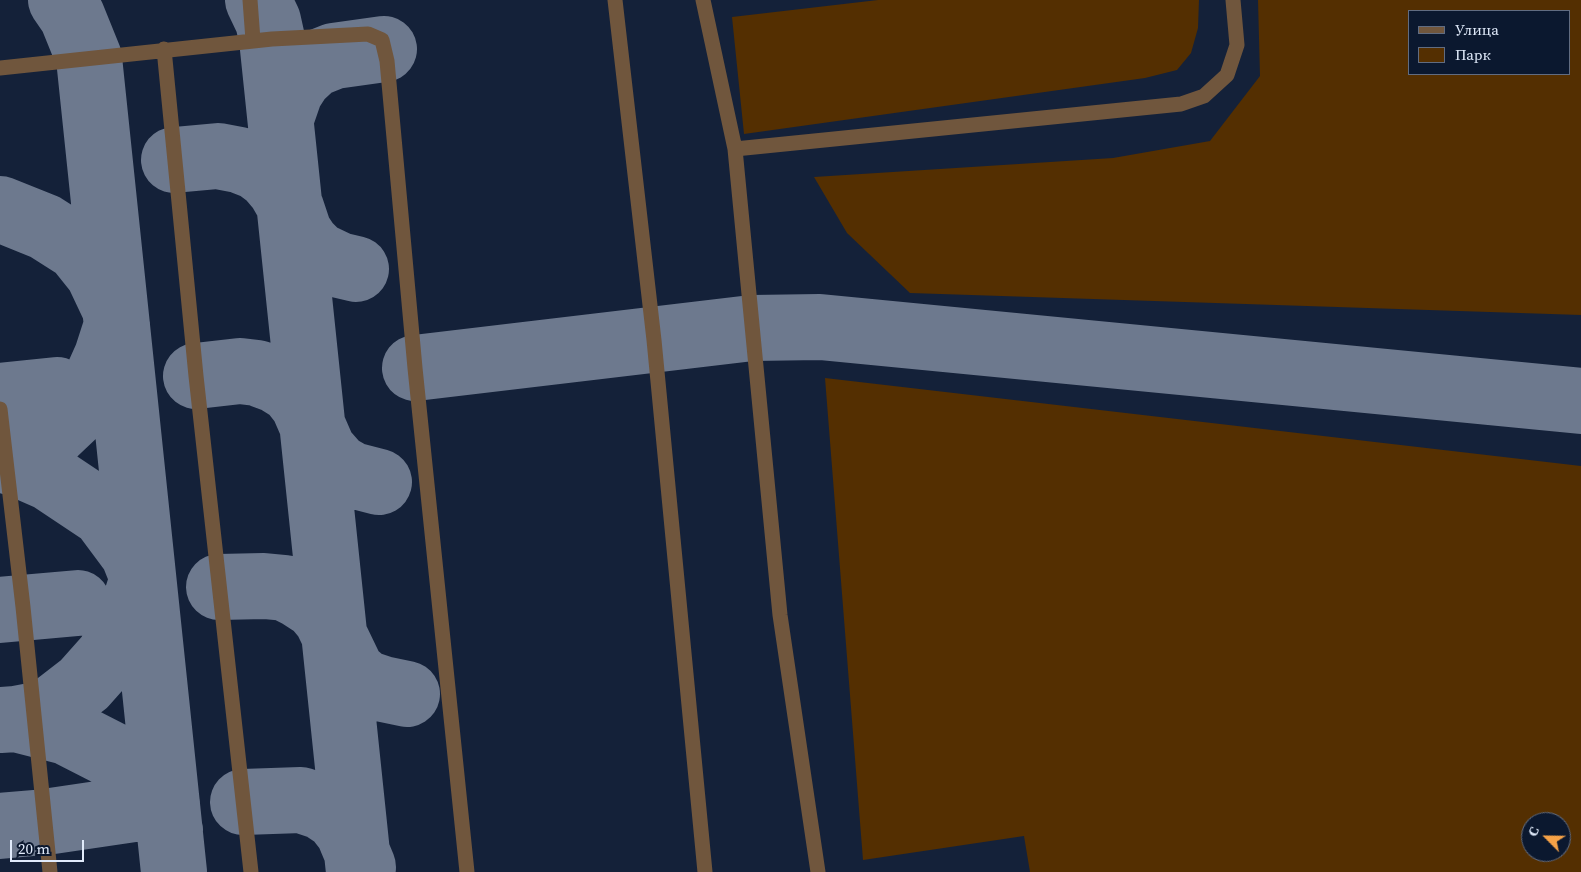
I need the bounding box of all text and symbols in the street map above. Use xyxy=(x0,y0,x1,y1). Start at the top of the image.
legend xyxy=(1408,10,1571,75)
text: Улица xyxy=(1455,19,1499,40)
text: Парк xyxy=(1455,44,1491,65)
north arrow xyxy=(1521,812,1571,862)
text: С xyxy=(1522,824,1544,839)
scale bar xyxy=(12,830,86,862)
text: 20 m xyxy=(18,838,50,859)

